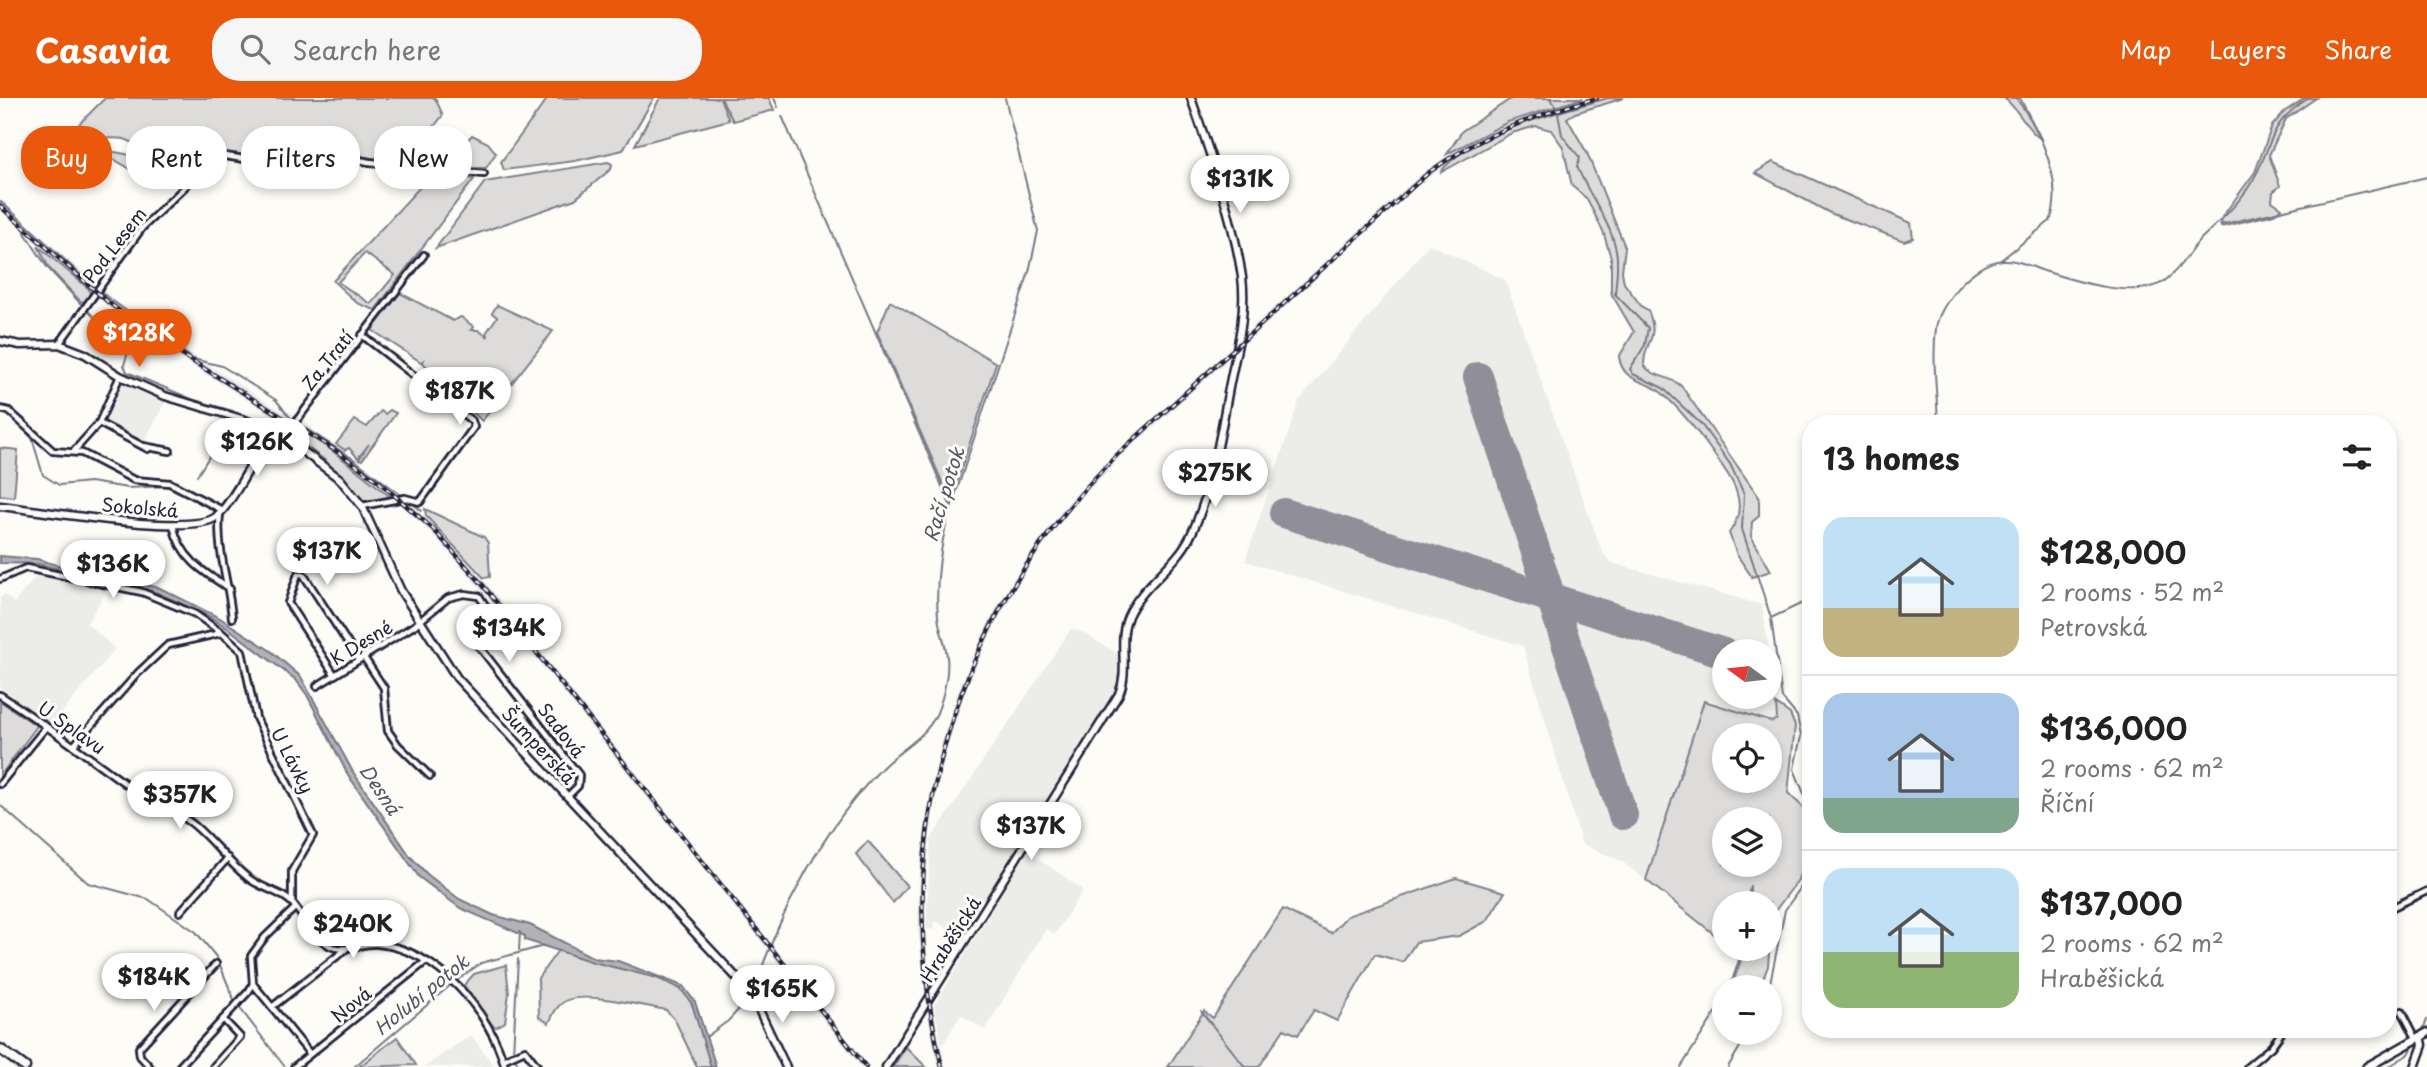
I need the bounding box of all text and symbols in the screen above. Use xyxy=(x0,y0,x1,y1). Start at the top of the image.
search box xyxy=(212,18,702,81)
text: Casavia xyxy=(35,24,170,74)
icon: search xyxy=(236,30,274,68)
text: Search here xyxy=(292,30,441,69)
text: Map xyxy=(2120,31,2171,67)
text: Layers xyxy=(2209,31,2286,67)
text: Share xyxy=(2324,31,2392,67)
chip: Buy xyxy=(21,126,112,189)
chip: Rent xyxy=(126,126,227,189)
chip: Filters xyxy=(241,126,360,189)
chip: New xyxy=(374,126,472,189)
pin: $131K xyxy=(1191,156,1289,215)
text: $131K xyxy=(1206,160,1274,195)
street label: Pod Lesem xyxy=(76,201,152,289)
pin: $128K xyxy=(90,310,188,369)
text: $128K xyxy=(103,314,175,349)
street label: Za Tratí xyxy=(294,324,360,396)
pin: $187K xyxy=(411,368,509,427)
text: $187K xyxy=(425,372,495,407)
pin: $126K xyxy=(208,418,306,478)
text: $126K xyxy=(220,423,294,458)
text: 13 homes xyxy=(1823,435,1960,480)
icon: filters xyxy=(2338,438,2376,476)
water label: Račí potok xyxy=(915,442,971,545)
pin: $275K xyxy=(1166,450,1264,509)
text: $275K xyxy=(1178,454,1252,489)
street label: Sokolská xyxy=(100,490,180,524)
pin: $137K xyxy=(278,528,376,587)
text: $128,000 xyxy=(2040,529,2186,574)
text: $137K xyxy=(292,532,362,567)
pin: $136K xyxy=(64,540,162,600)
text: $136K xyxy=(76,545,150,580)
icon: home xyxy=(1879,545,1963,629)
text: 2 rooms · 52 m² xyxy=(2040,574,2224,609)
pin: $134K xyxy=(460,604,558,664)
text: $134K xyxy=(472,609,546,644)
text: Petrovská xyxy=(2040,609,2147,644)
street label: K Desné xyxy=(325,613,397,671)
north arrow xyxy=(1712,639,1782,709)
map controls xyxy=(1712,639,1782,1045)
street label: U Splavu xyxy=(33,694,111,760)
street label: Sadová xyxy=(532,697,592,763)
street label: Šumperská xyxy=(496,700,583,791)
text: $136,000 xyxy=(2040,705,2187,750)
icon: home xyxy=(1879,721,1963,805)
street label: U Lávky xyxy=(265,722,321,798)
button: locate xyxy=(1712,723,1782,793)
text: 2 rooms · 62 m² xyxy=(2040,750,2224,785)
water label: Desná xyxy=(354,758,409,821)
pin: $357K xyxy=(131,772,229,831)
text: $357K xyxy=(143,776,217,811)
text: Říční xyxy=(2040,785,2094,820)
pin: $137K xyxy=(982,802,1080,862)
text: $137K xyxy=(996,807,1066,842)
button: layers xyxy=(1712,807,1782,877)
text: $137,000 xyxy=(2040,880,2183,925)
street label: Hraběšická xyxy=(913,890,988,987)
button: + xyxy=(1712,891,1782,961)
icon: home xyxy=(1879,896,1963,980)
pin: $240K xyxy=(304,900,402,960)
text: $240K xyxy=(313,905,393,940)
text: 2 rooms · 62 m² xyxy=(2040,925,2224,960)
water label: Holubí potok xyxy=(367,946,475,1041)
pin: $184K xyxy=(105,954,203,1013)
text: $184K xyxy=(118,958,190,993)
text: Hraběšická xyxy=(2040,960,2164,995)
pin: $165K xyxy=(733,965,831,1025)
text: $165K xyxy=(746,970,818,1005)
button: − xyxy=(1712,975,1782,1045)
street label: Nová xyxy=(325,979,377,1029)

